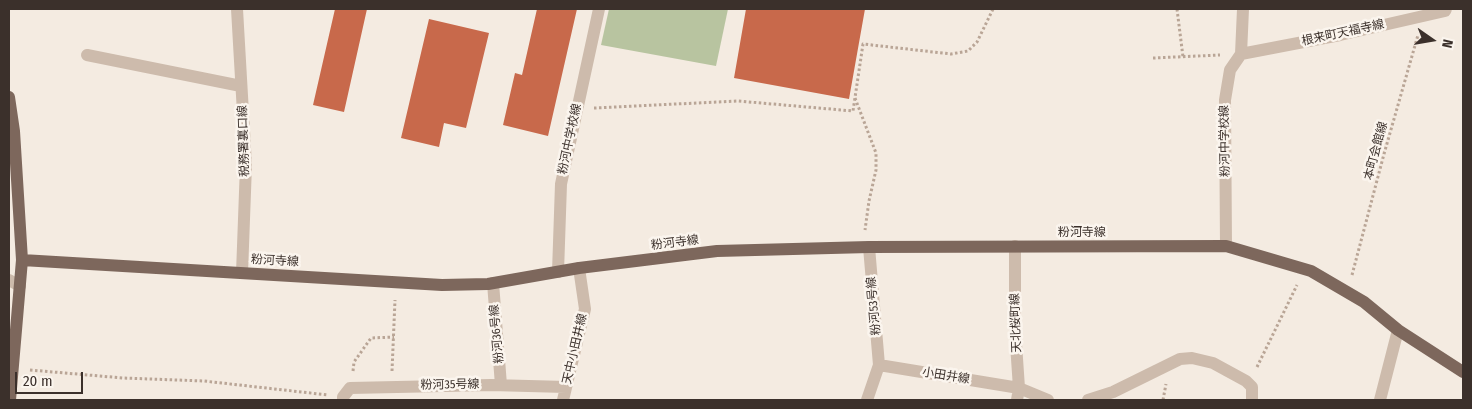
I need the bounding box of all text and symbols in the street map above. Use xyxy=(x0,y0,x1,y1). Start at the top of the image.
north arrow xyxy=(1407,15,1457,65)
street label: 根来町天福寺線 xyxy=(1300,17,1386,49)
text: N xyxy=(1438,37,1456,49)
street label: 粉河中学校線 xyxy=(555,102,585,176)
street label: 税務署裏口線 xyxy=(236,105,252,177)
street label: 粉河中学校線 xyxy=(1217,105,1233,177)
street label: 本町会館線 xyxy=(1361,120,1391,182)
street label: 粉河寺線 xyxy=(1058,226,1106,240)
street label: 粉河寺線 xyxy=(650,233,700,253)
street label: 粉河寺線 xyxy=(251,253,299,269)
street label: 粉河53号線 xyxy=(864,276,884,336)
street label: 天北桜町線 xyxy=(1008,293,1024,353)
street label: 粉河36号線 xyxy=(487,304,507,364)
street label: 天中小田井線 xyxy=(560,312,590,386)
scale bar xyxy=(18,362,85,394)
street label: 小田井線 xyxy=(921,365,971,387)
text: 20 m xyxy=(23,372,53,390)
street label: 粉河35号線 xyxy=(420,377,480,393)

